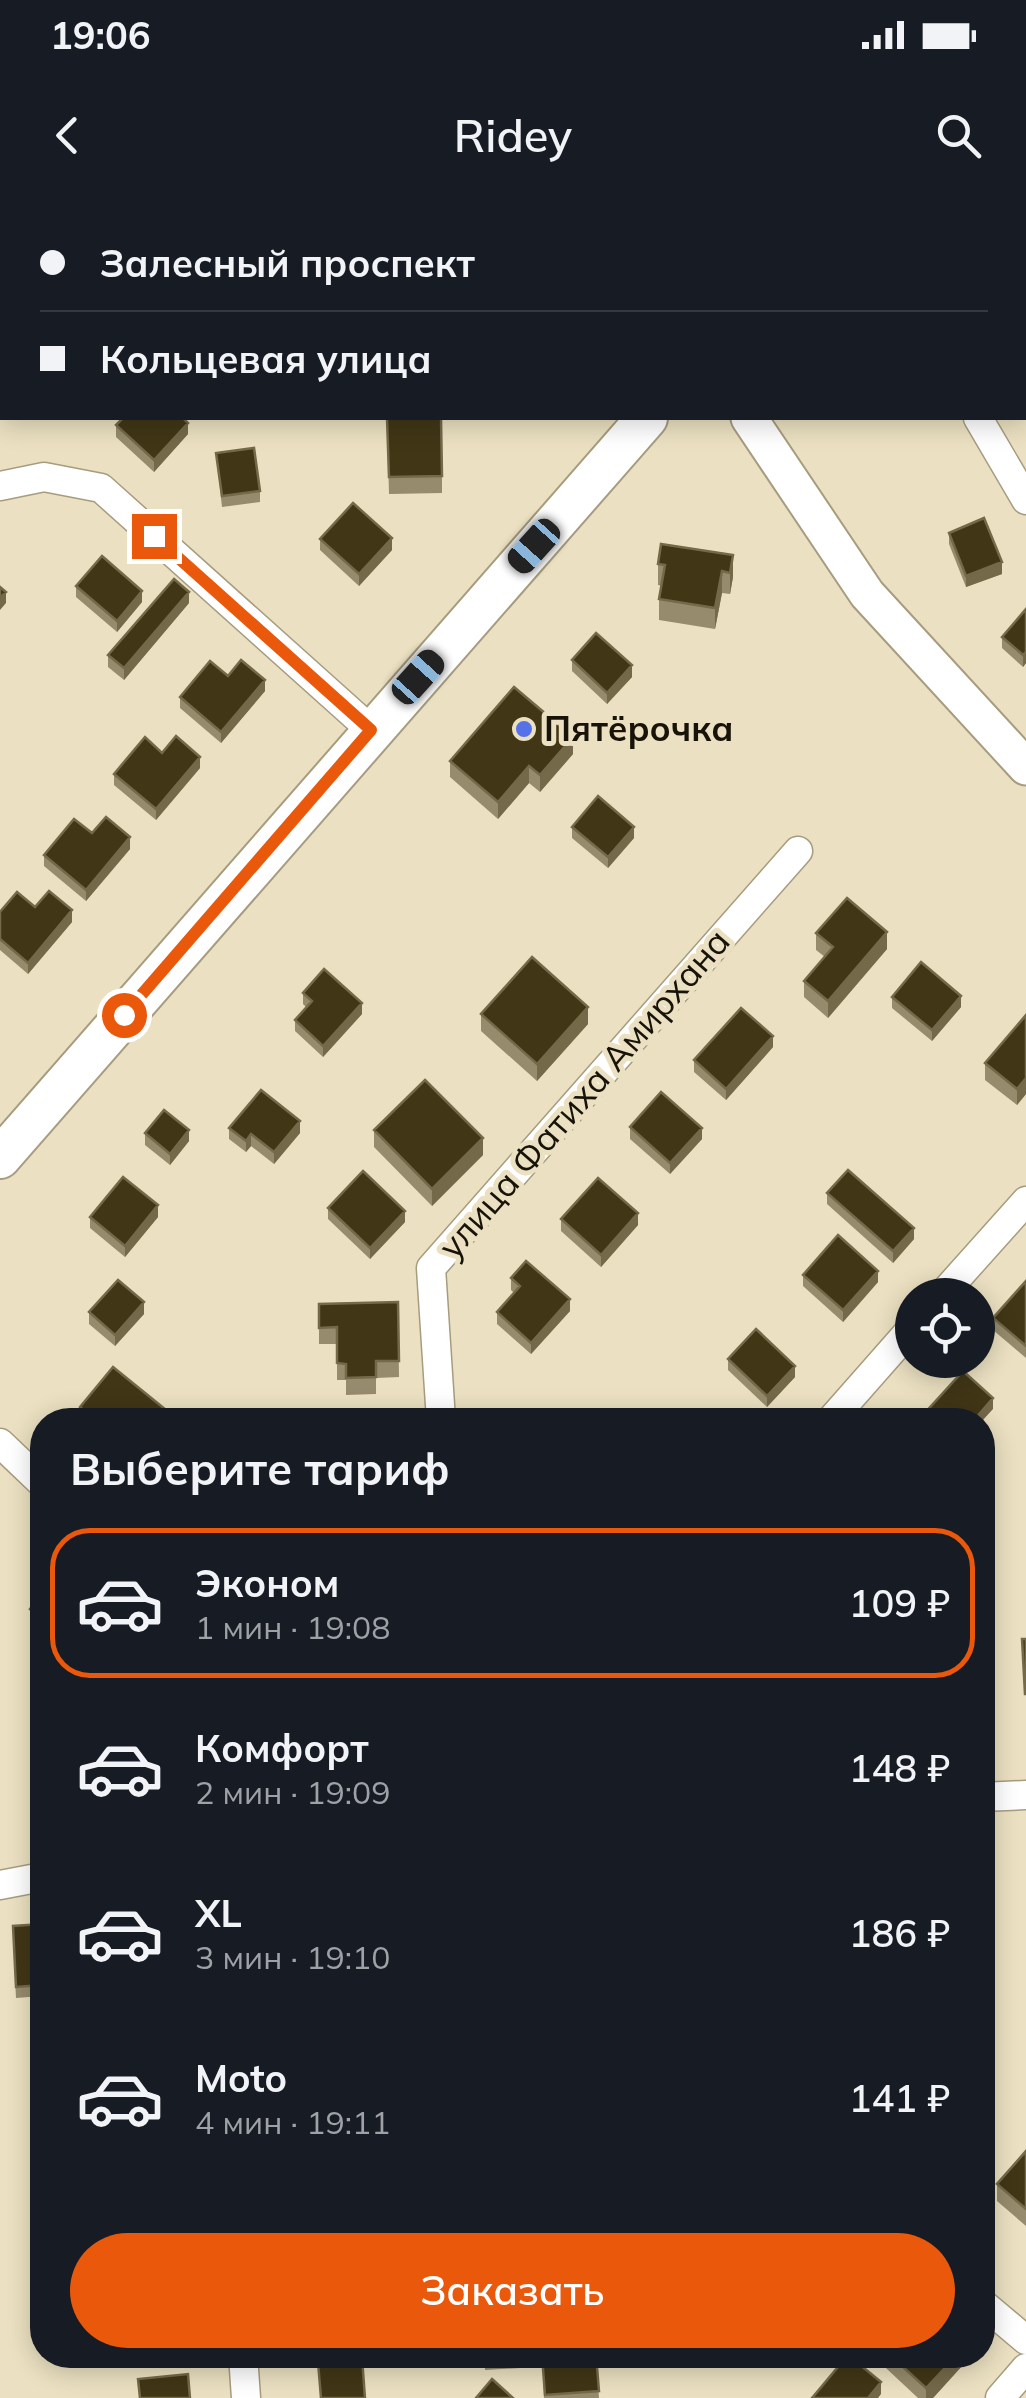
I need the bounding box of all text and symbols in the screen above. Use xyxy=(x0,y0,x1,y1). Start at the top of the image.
text: 19:06 xyxy=(50,11,151,59)
text: Ridey xyxy=(454,107,572,163)
icon: back xyxy=(40,108,95,163)
icon: search xyxy=(931,108,986,163)
text: Залесный проспект xyxy=(100,239,475,287)
text: Кольцевая улица xyxy=(100,335,432,383)
route end xyxy=(132,514,177,559)
car xyxy=(503,514,565,578)
car xyxy=(387,645,449,709)
place label: Пятёрочка xyxy=(544,706,733,750)
marker: Пятёрочка xyxy=(513,718,535,740)
street label: улица Фатиха Амирхана xyxy=(428,919,738,1267)
route start xyxy=(102,993,147,1038)
map controls xyxy=(895,1278,995,1378)
button: locate xyxy=(895,1278,995,1378)
text: Выберите тариф xyxy=(70,1440,450,1496)
icon: car xyxy=(75,1558,165,1648)
text: Эконом xyxy=(195,1559,339,1607)
text: 109 ₽ xyxy=(849,1579,950,1627)
text: 1 мин · 19:08 xyxy=(195,1607,390,1647)
icon: car xyxy=(75,1723,165,1813)
text: Комфорт xyxy=(195,1724,369,1772)
text: 148 ₽ xyxy=(849,1744,950,1792)
text: 2 мин · 19:09 xyxy=(195,1772,390,1812)
icon: car xyxy=(75,1888,165,1978)
text: XL xyxy=(195,1889,242,1937)
text: 186 ₽ xyxy=(849,1909,950,1957)
text: 3 мин · 19:10 xyxy=(195,1937,390,1977)
icon: car xyxy=(75,2053,165,2143)
text: Moto xyxy=(195,2054,287,2102)
text: 141 ₽ xyxy=(849,2074,950,2122)
text: 4 мин · 19:11 xyxy=(195,2102,390,2142)
button: Заказать xyxy=(70,2233,955,2348)

